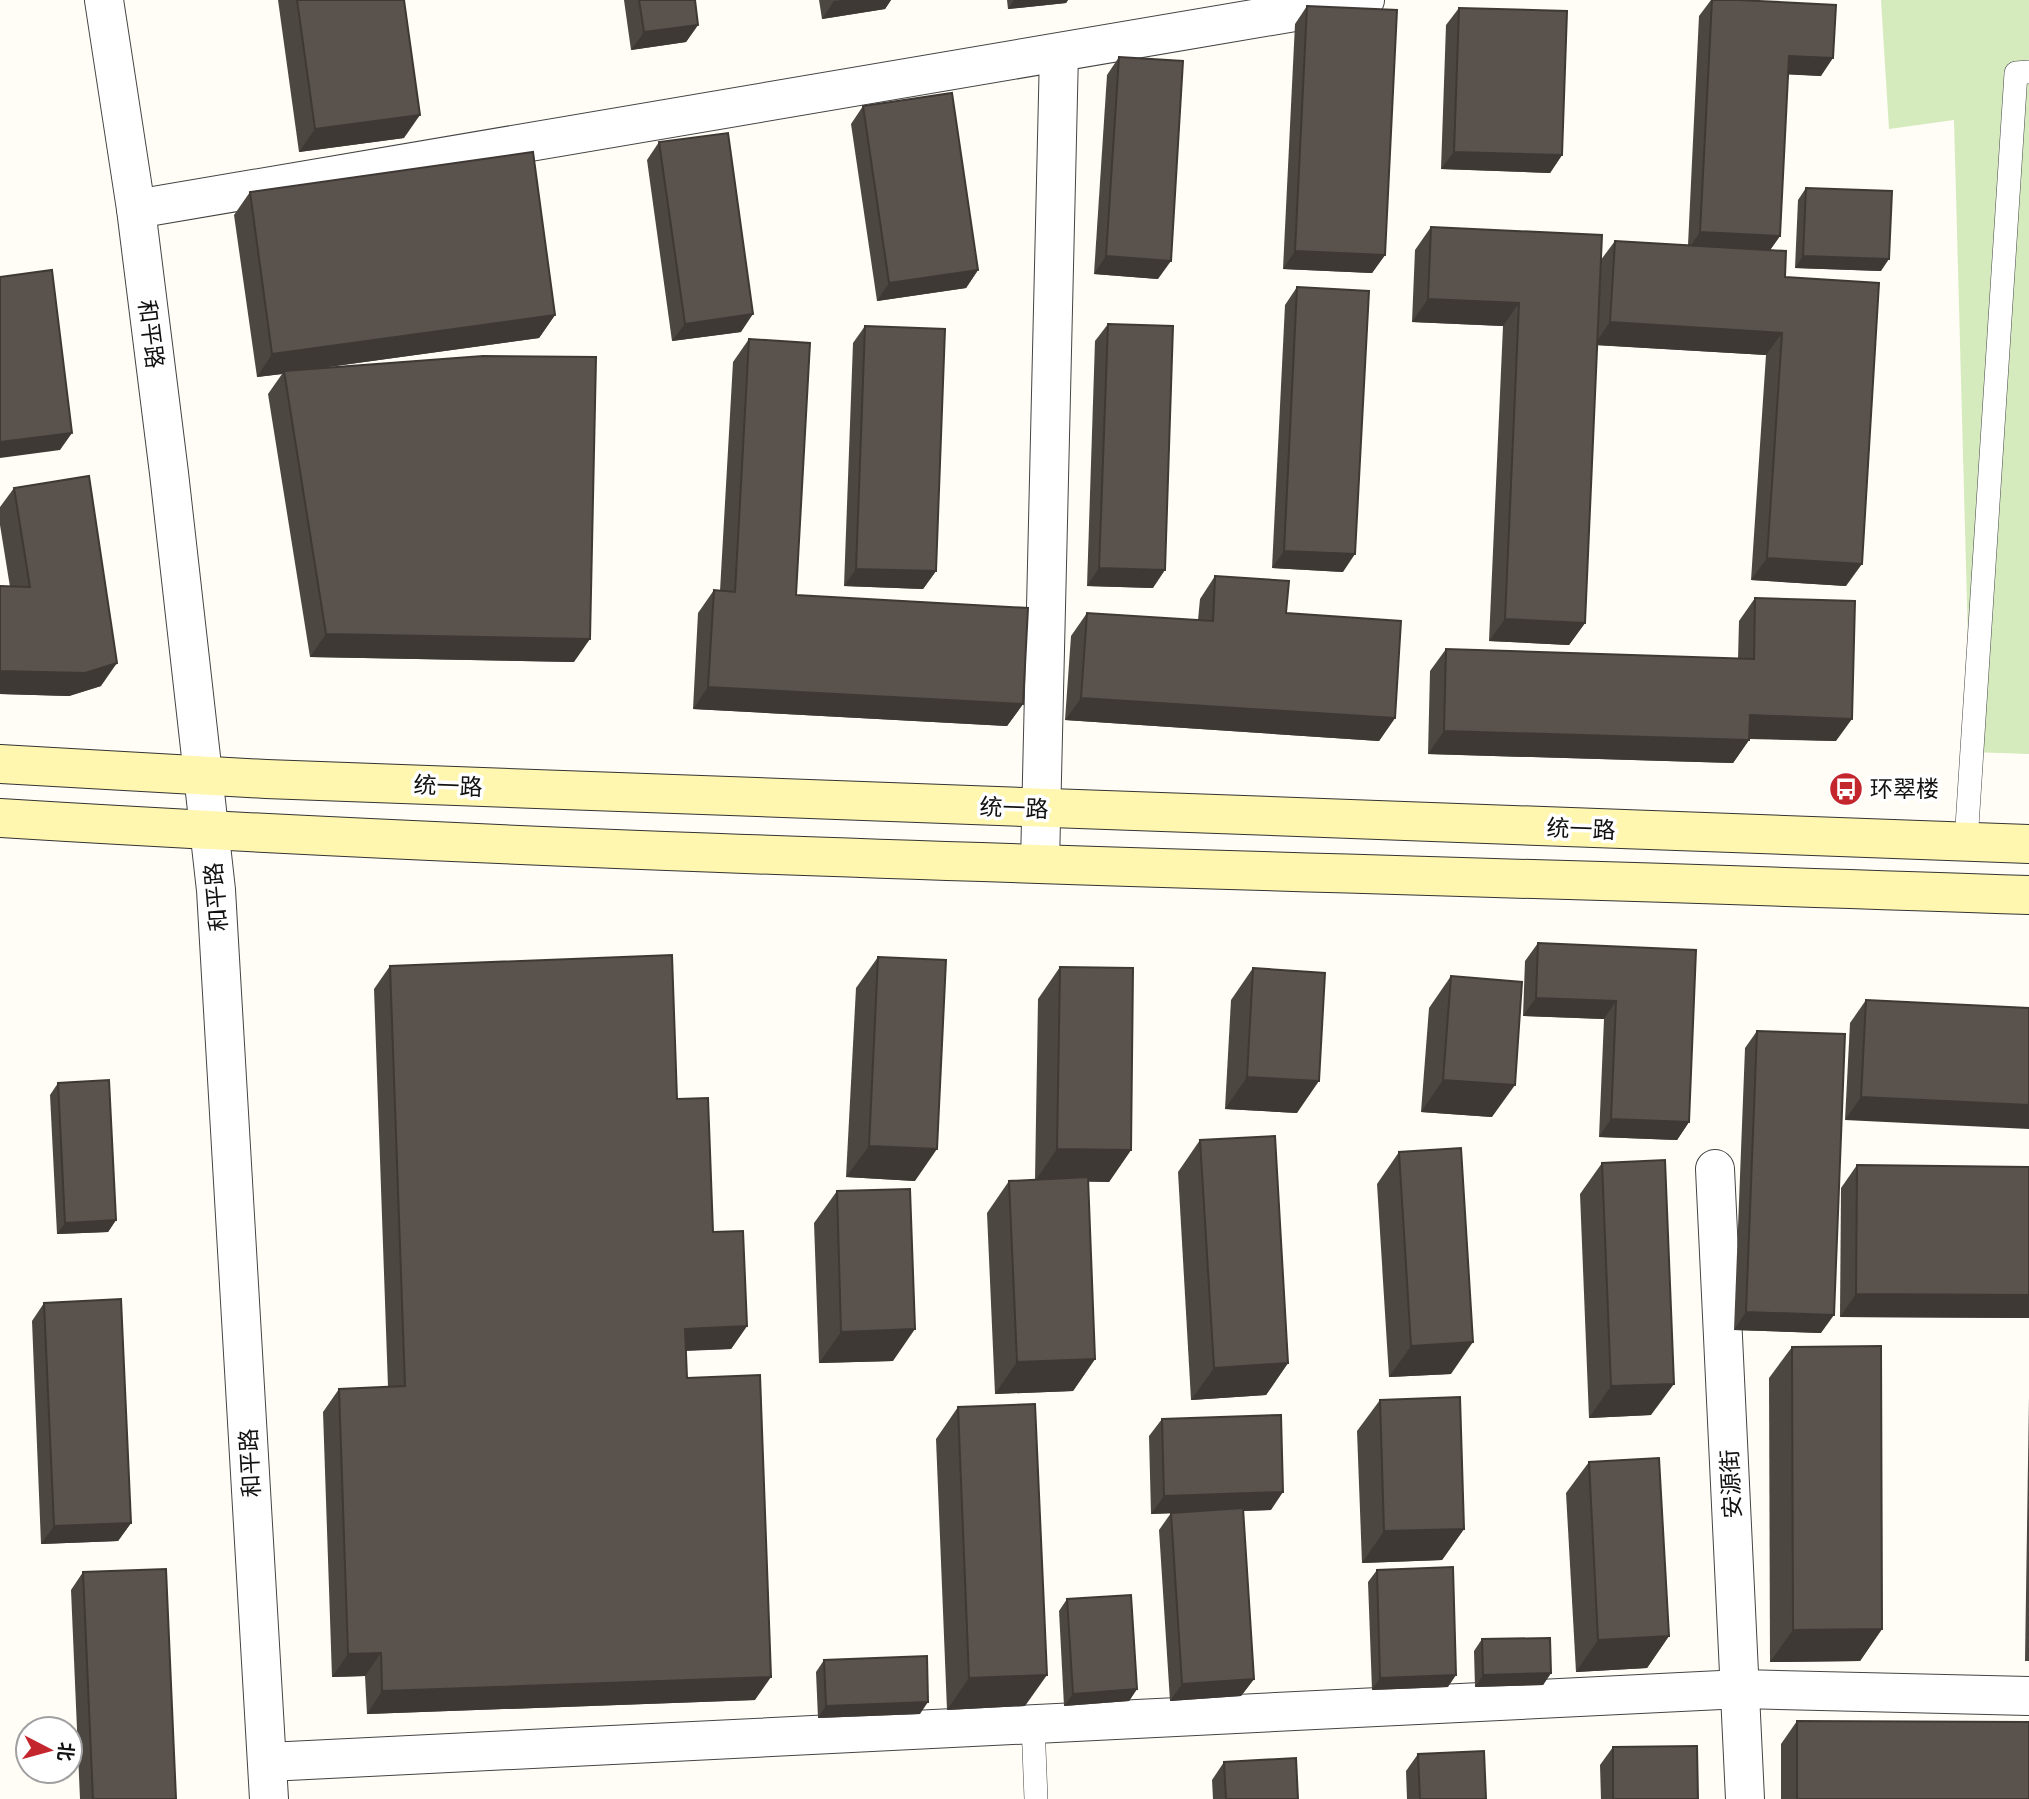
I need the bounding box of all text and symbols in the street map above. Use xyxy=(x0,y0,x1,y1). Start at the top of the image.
street label: 和平路 xyxy=(131,298,171,370)
street label: 统一路 xyxy=(413,769,483,803)
bus stop icon: 环翠楼 xyxy=(1827,770,1865,808)
place label: 环翠楼 xyxy=(1870,773,1939,805)
street label: 统一路 xyxy=(979,791,1049,825)
street label: 统一路 xyxy=(1546,812,1616,846)
street label: 和平路 xyxy=(197,861,235,933)
street label: 和平路 xyxy=(232,1428,268,1498)
street label: 安源街 xyxy=(1713,1449,1749,1519)
north arrow xyxy=(14,1715,84,1785)
text: 北 xyxy=(52,1741,80,1763)

